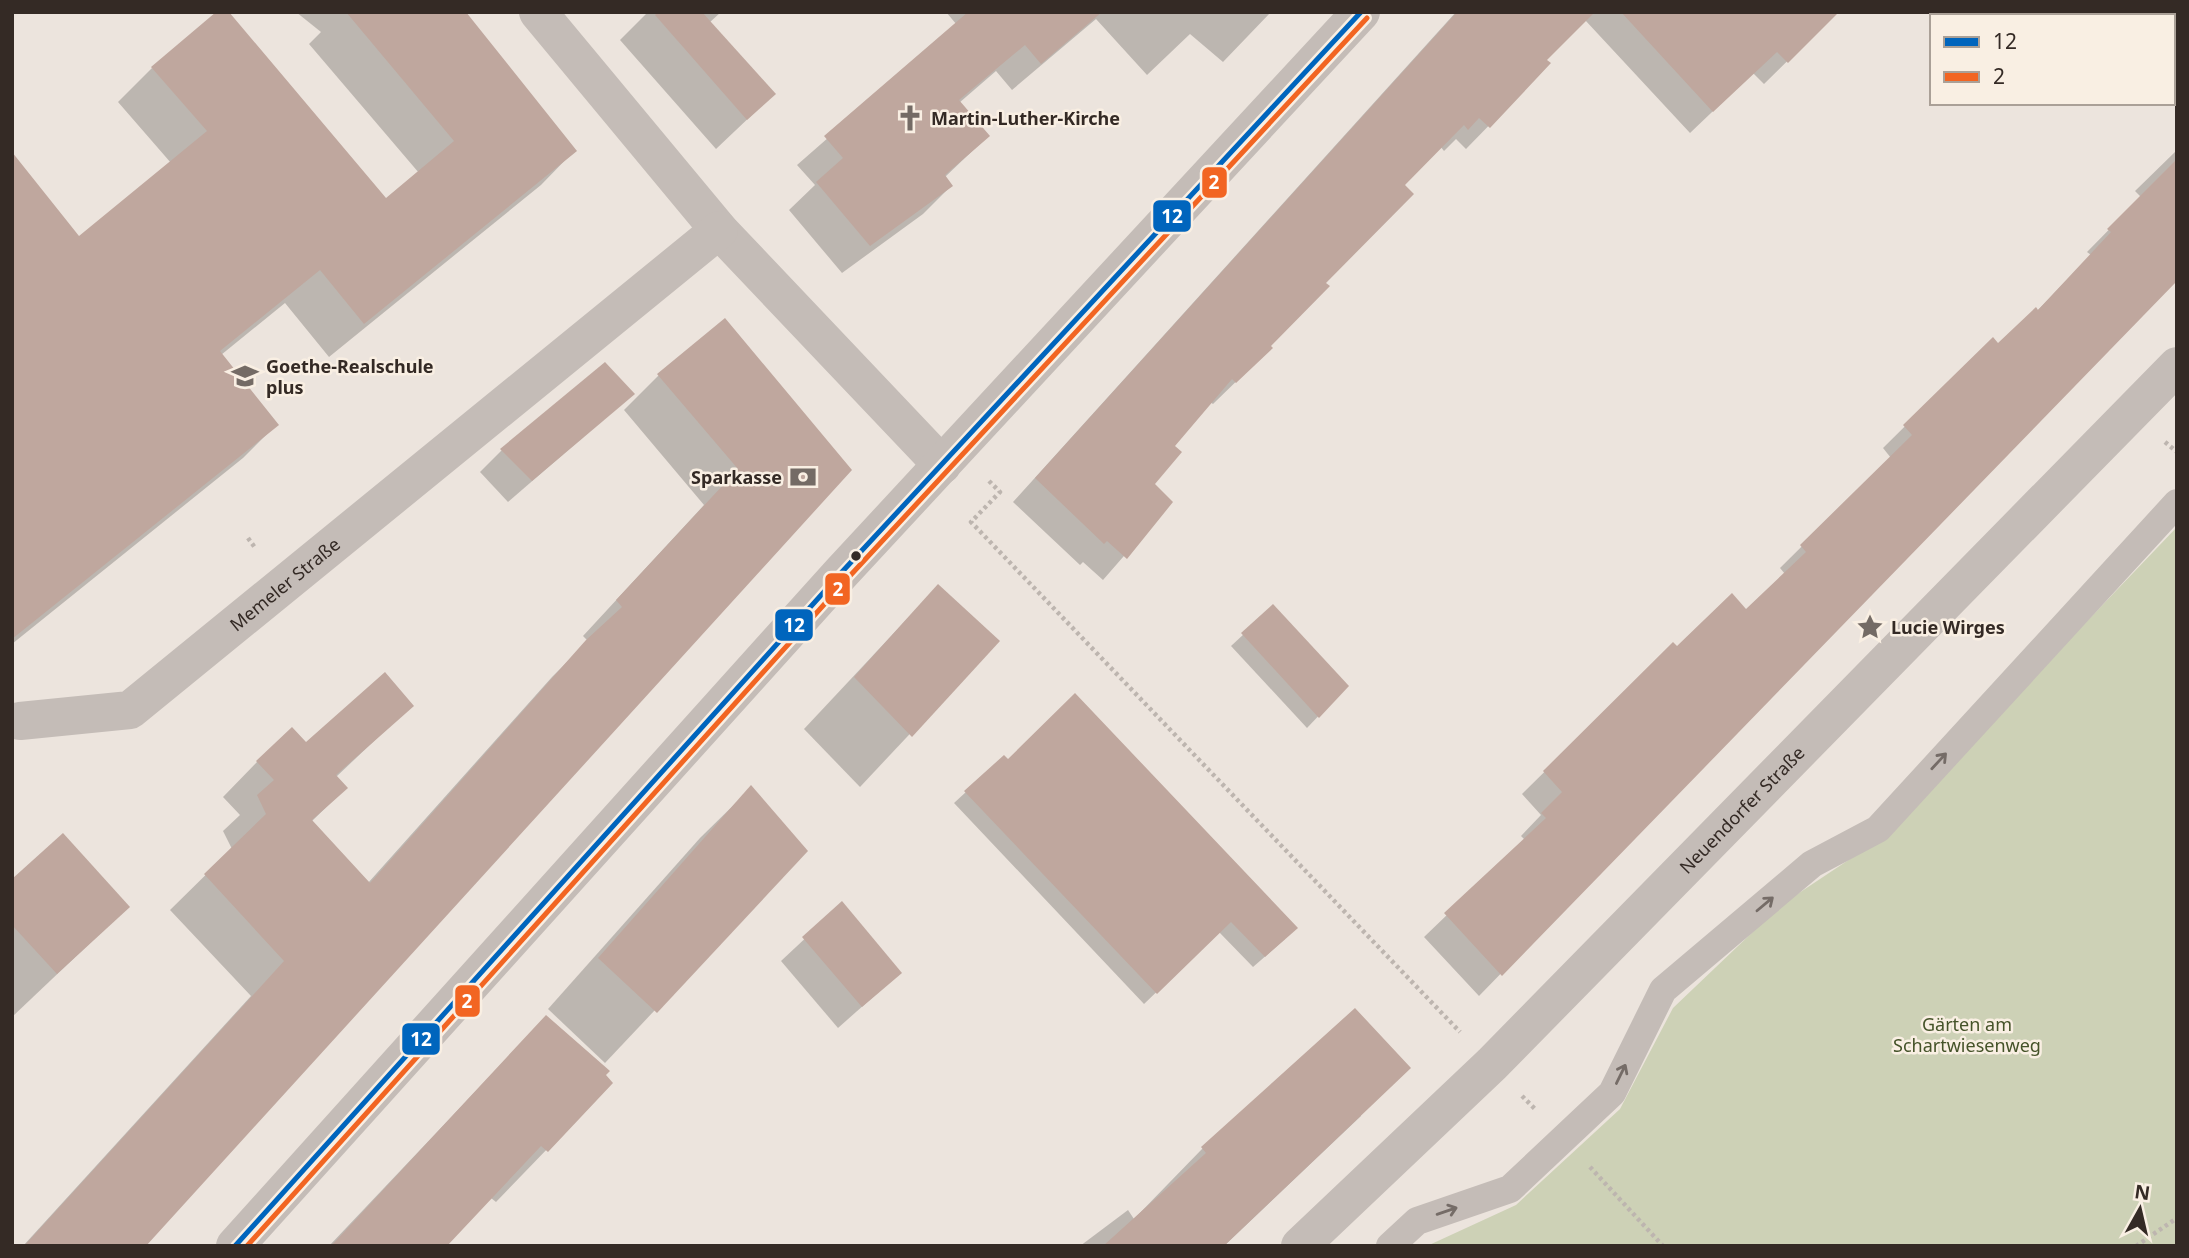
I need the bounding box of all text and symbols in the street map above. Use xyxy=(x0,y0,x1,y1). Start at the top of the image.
legend xyxy=(1930,14,2175,105)
text: 12 xyxy=(1993,27,2017,55)
text: 2 xyxy=(1993,62,2005,90)
church icon: Martin-Luther-Kirche xyxy=(895,103,925,133)
place label: Martin-Luther-Kirche xyxy=(931,106,1120,130)
line badge: 2 xyxy=(1201,166,1228,199)
text: 2 xyxy=(1209,169,1220,195)
line badge: 12 xyxy=(1152,199,1192,233)
text: 12 xyxy=(1161,203,1183,229)
place label: Goethe-Realschule plus xyxy=(266,354,434,399)
school or university icon: Goethe-Realschule plus xyxy=(230,361,260,391)
bank icon: Sparkasse xyxy=(788,462,818,492)
place label: Sparkasse xyxy=(691,465,782,489)
street label: Memeler Straße xyxy=(225,532,345,636)
unlabelled marker xyxy=(849,549,863,563)
line badge: 2 xyxy=(824,572,851,606)
text: 2 xyxy=(833,576,844,602)
line badge: 12 xyxy=(774,608,814,642)
text: 12 xyxy=(783,612,805,638)
place icon: Lucie Wirges xyxy=(1855,612,1885,642)
place label: Lucie Wirges xyxy=(1891,615,2005,639)
street label: Neuendorfer Straße xyxy=(1674,741,1809,878)
one-way arrow xyxy=(1931,753,1948,770)
one-way arrow xyxy=(1756,896,1774,912)
line badge: 2 xyxy=(454,984,481,1018)
text: 2 xyxy=(462,988,473,1014)
park label: Gärten am Schartwiesenweg xyxy=(1893,1012,2041,1057)
line badge: 12 xyxy=(401,1022,441,1056)
text: 12 xyxy=(410,1026,432,1052)
one-way arrow xyxy=(1615,1064,1629,1085)
north arrow xyxy=(2105,1174,2175,1244)
text: N xyxy=(2133,1178,2152,1206)
one-way arrow xyxy=(1436,1204,1458,1217)

